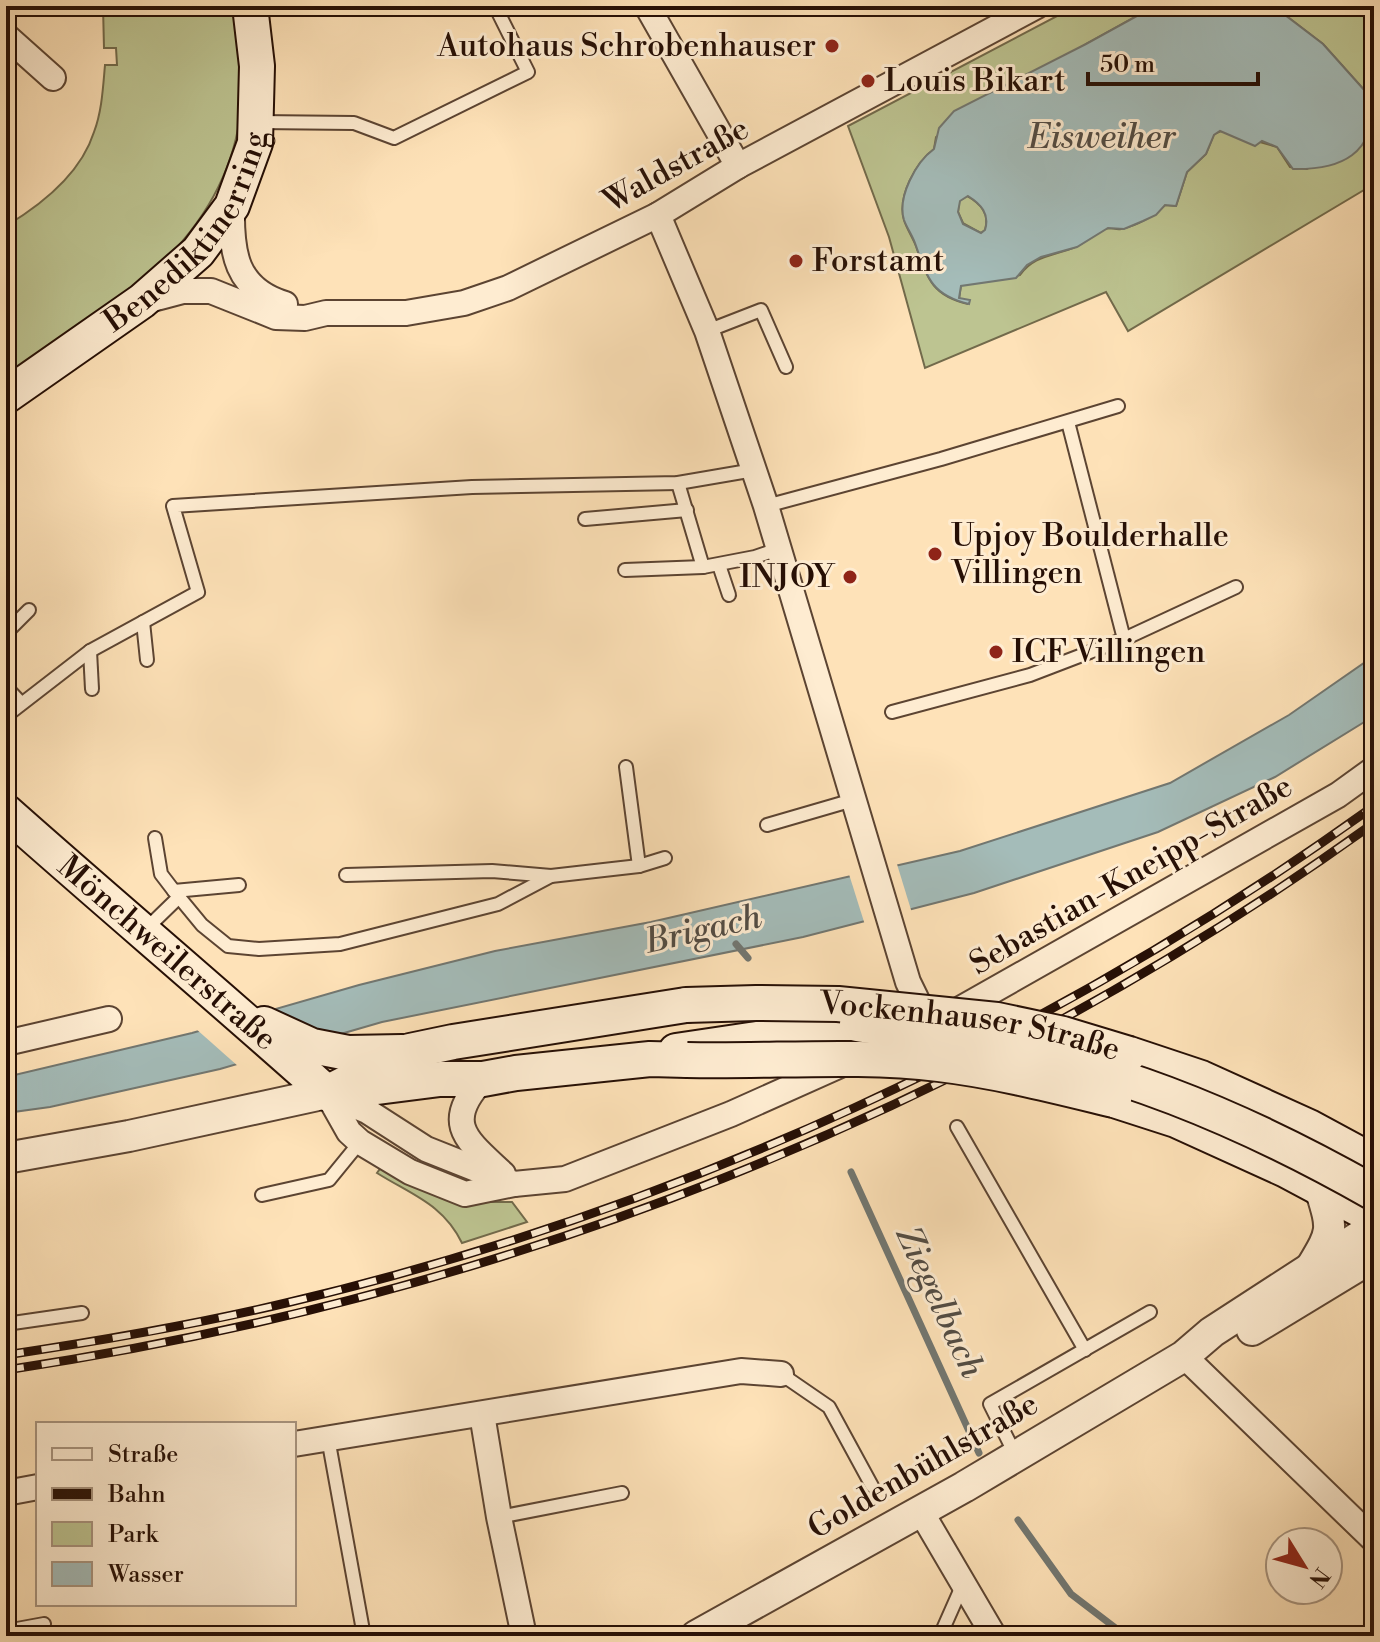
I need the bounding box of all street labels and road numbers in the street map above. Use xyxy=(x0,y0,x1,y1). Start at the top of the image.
street label: Waldstraße xyxy=(595,109,756,222)
street label: Benediktinerring xyxy=(96,131,275,342)
street label: Sebastian-Kneipp-Straße xyxy=(962,766,1300,984)
street label: Mönchweilerstraße xyxy=(49,847,285,1059)
street label: Vockenhauser Straße xyxy=(819,984,1125,1070)
street label: Goldenbühlstraße xyxy=(801,1384,1045,1548)

